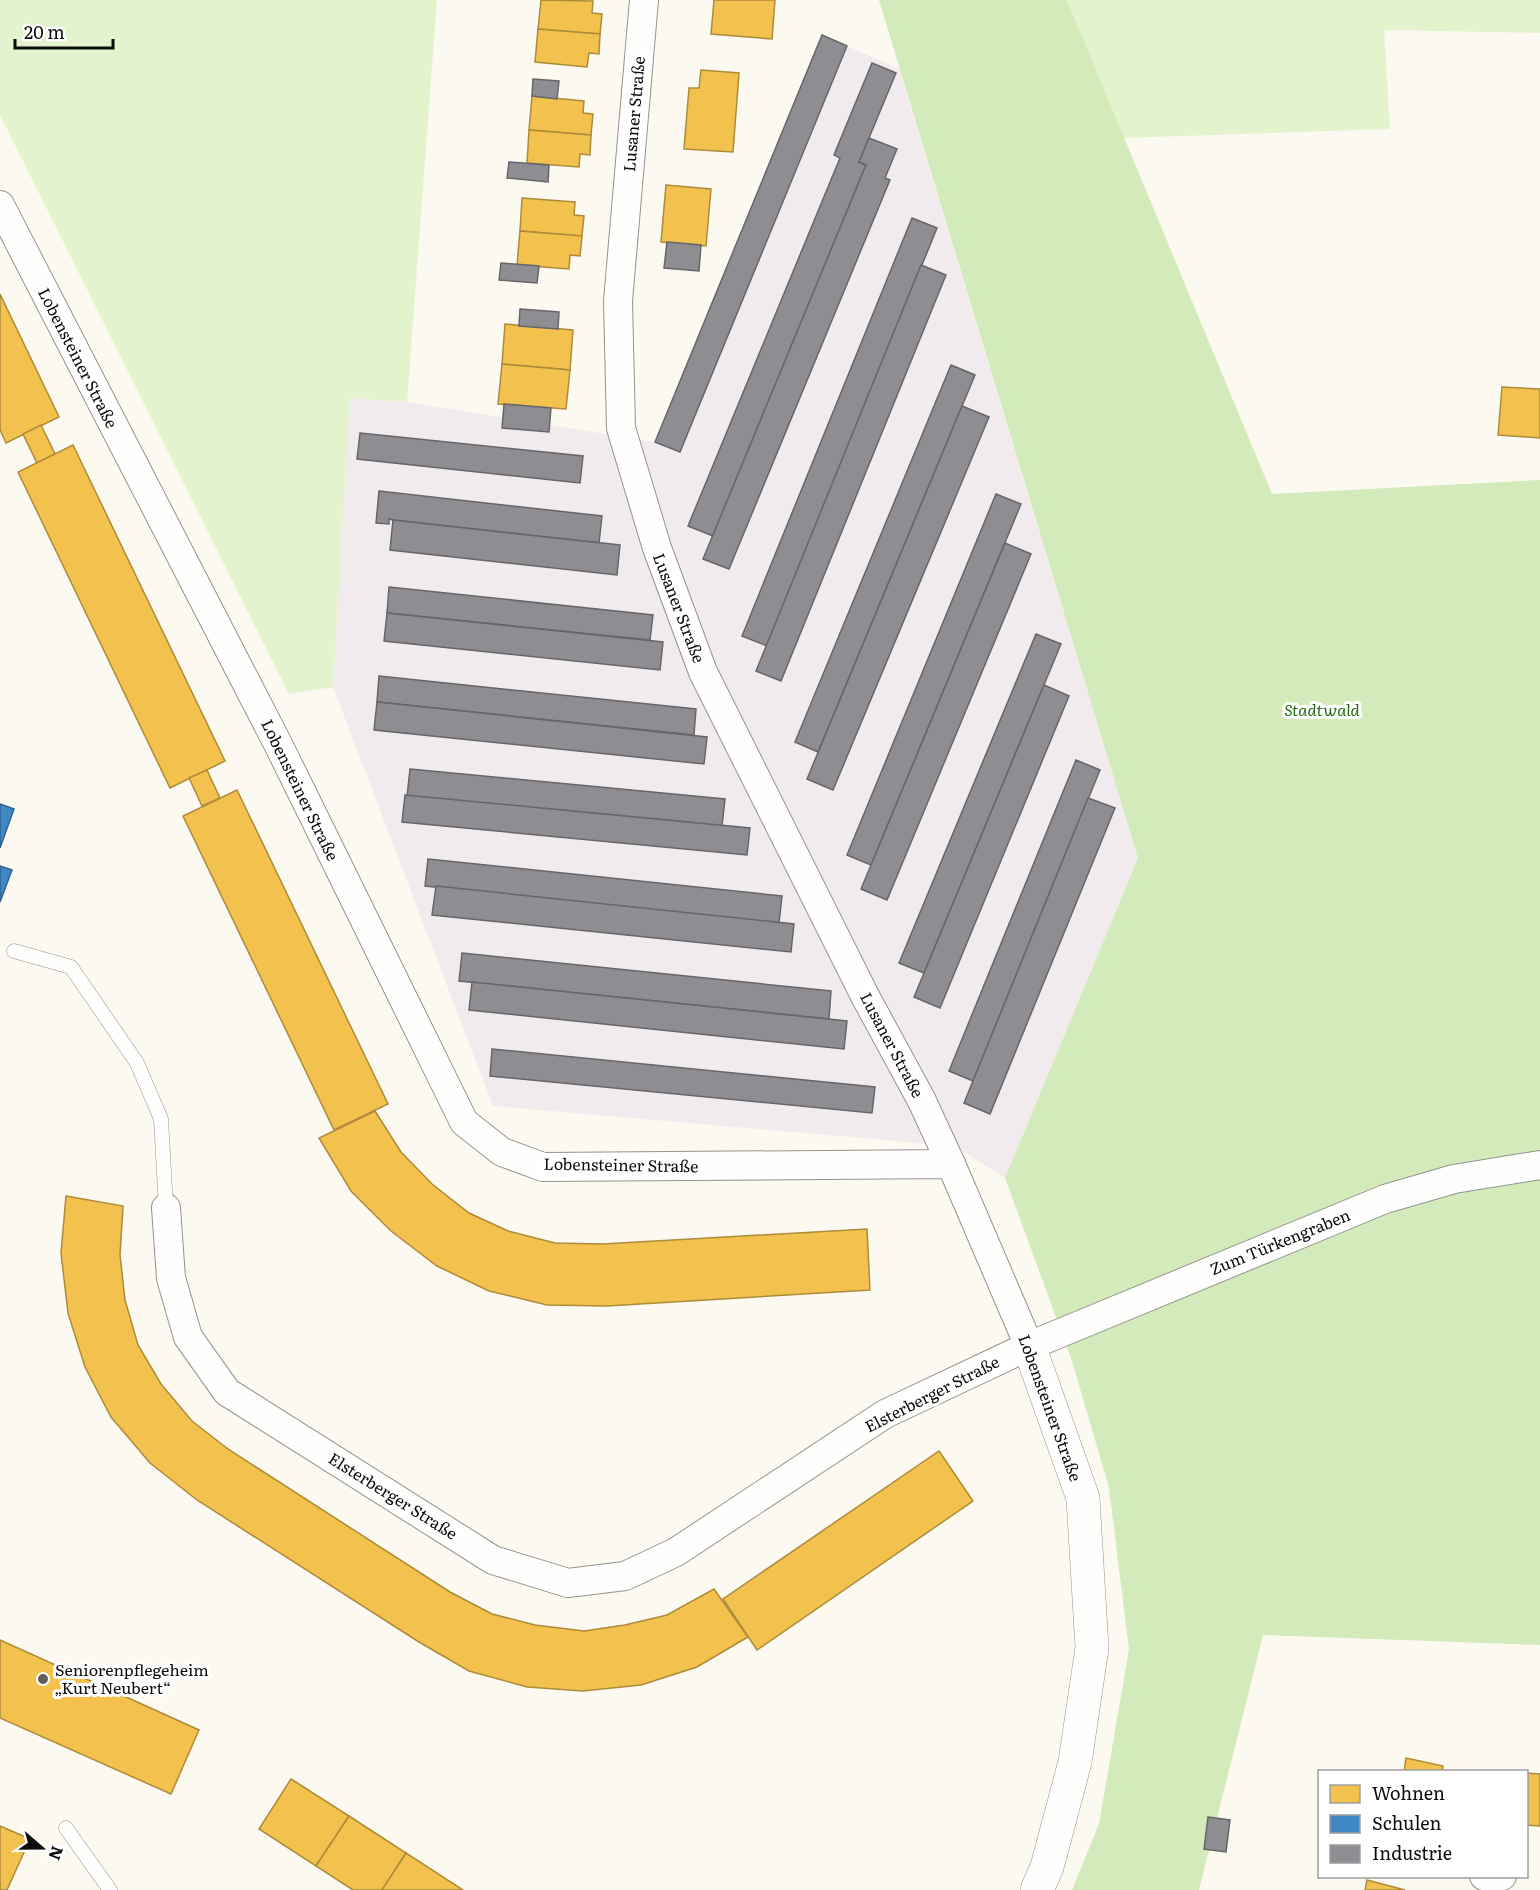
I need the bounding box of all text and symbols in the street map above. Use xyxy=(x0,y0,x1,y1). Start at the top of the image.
scale bar xyxy=(15,12,112,50)
text: 20 m xyxy=(24,18,65,45)
street label: Lusaner Straße xyxy=(616,55,650,173)
street label: Lobensteiner Straße xyxy=(33,283,125,432)
street label: Lusaner Straße xyxy=(648,549,712,666)
park label: Stadtwald xyxy=(1284,697,1361,721)
street label: Lobensteiner Straße xyxy=(256,715,346,864)
street label: Lusaner Straße xyxy=(855,988,931,1101)
street label: Lobensteiner Straße xyxy=(543,1151,699,1177)
street label: Zum Türkengraben xyxy=(1206,1202,1354,1280)
street label: Lobensteiner Straße xyxy=(1013,1331,1089,1484)
street label: Elsterberger Straße xyxy=(860,1349,1003,1437)
street label: Elsterberger Straße xyxy=(324,1446,463,1545)
place label: Seniorenpflegeheim „Kurt Neubert“ xyxy=(55,1657,209,1699)
marker: Seniorenpflegeheim „Kurt Neubert“ xyxy=(36,1672,50,1686)
legend xyxy=(1318,1770,1528,1878)
text: Wohnen xyxy=(1372,1779,1445,1806)
text: Schulen xyxy=(1372,1809,1442,1836)
north arrow xyxy=(12,1818,72,1878)
text: Industrie xyxy=(1372,1839,1452,1866)
text: N xyxy=(43,1843,71,1864)

